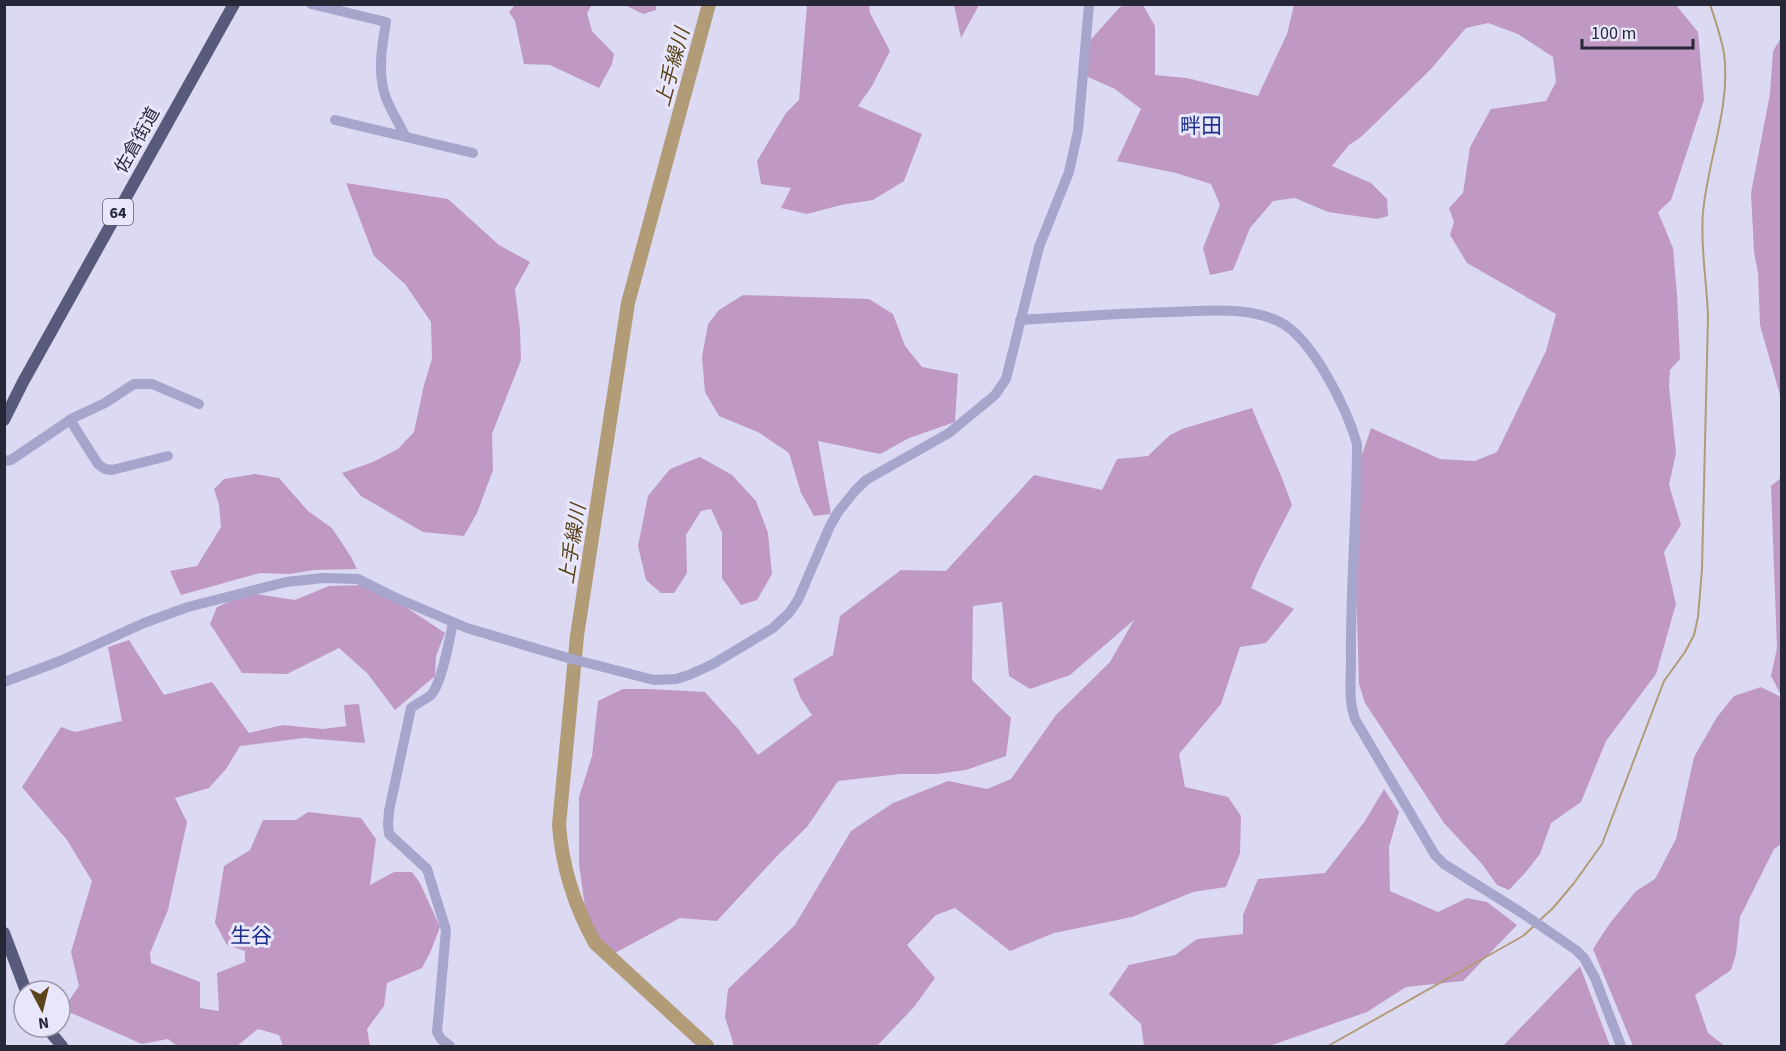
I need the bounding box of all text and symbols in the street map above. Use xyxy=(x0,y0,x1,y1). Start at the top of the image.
scale bar xyxy=(1582,12,1693,50)
text: 100 m xyxy=(1591,21,1636,46)
water label: 上手繰川 xyxy=(649,23,697,110)
street label: 佐倉街道 xyxy=(109,103,166,178)
district label: 畔田 xyxy=(1180,111,1222,141)
road number: 64 xyxy=(103,199,133,225)
water label: 上手繰川 xyxy=(553,500,593,586)
district label: 生谷 xyxy=(230,921,272,951)
north arrow xyxy=(12,979,72,1039)
text: N xyxy=(37,1011,50,1034)

